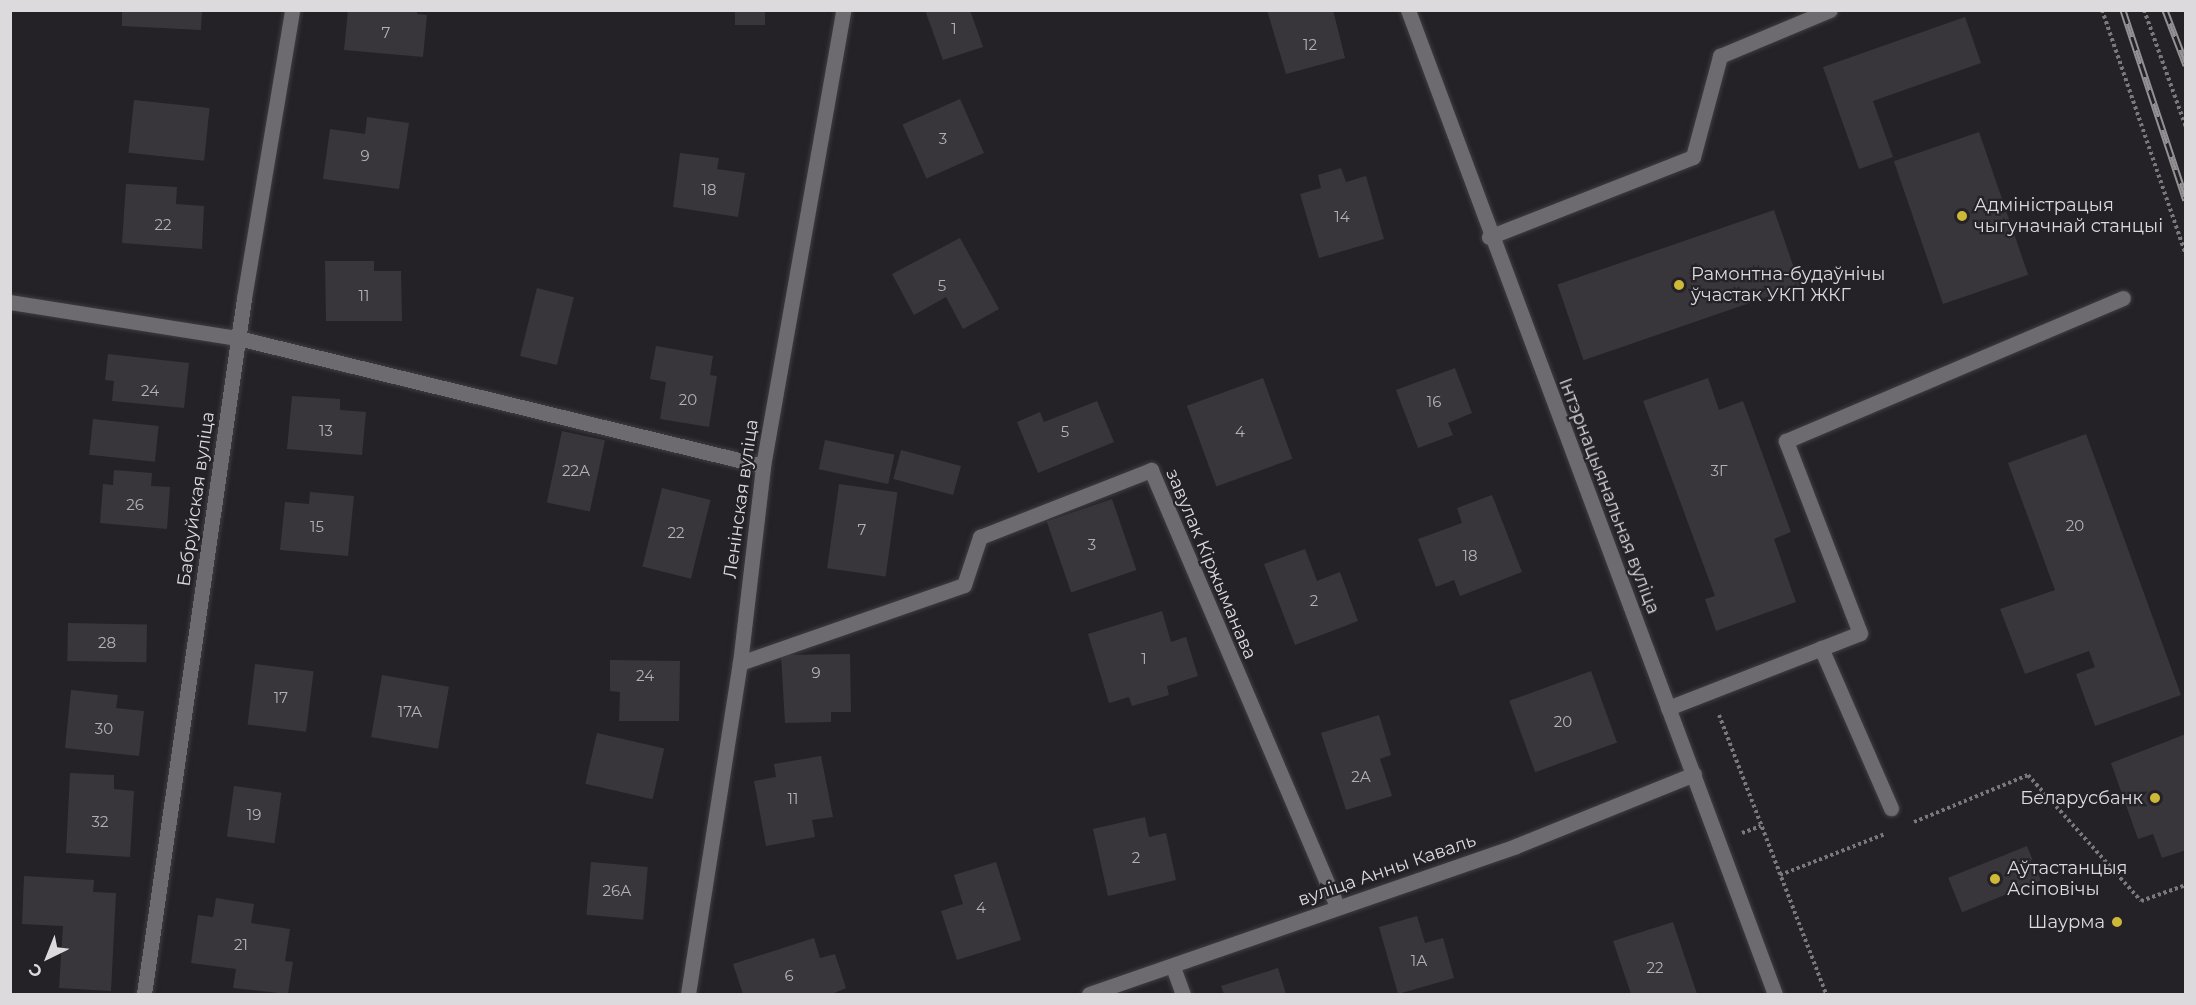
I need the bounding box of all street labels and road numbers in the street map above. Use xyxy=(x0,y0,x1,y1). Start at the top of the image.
street label: Інтэрнацыянальная вуліца xyxy=(1554,375,1664,617)
street label: Бабруйская вуліца xyxy=(173,410,219,588)
street label: Ленінская вуліца xyxy=(719,418,763,580)
street label: завулак Кіржыманава xyxy=(1161,465,1261,663)
street label: вуліца Анны Каваль xyxy=(1295,829,1479,911)

